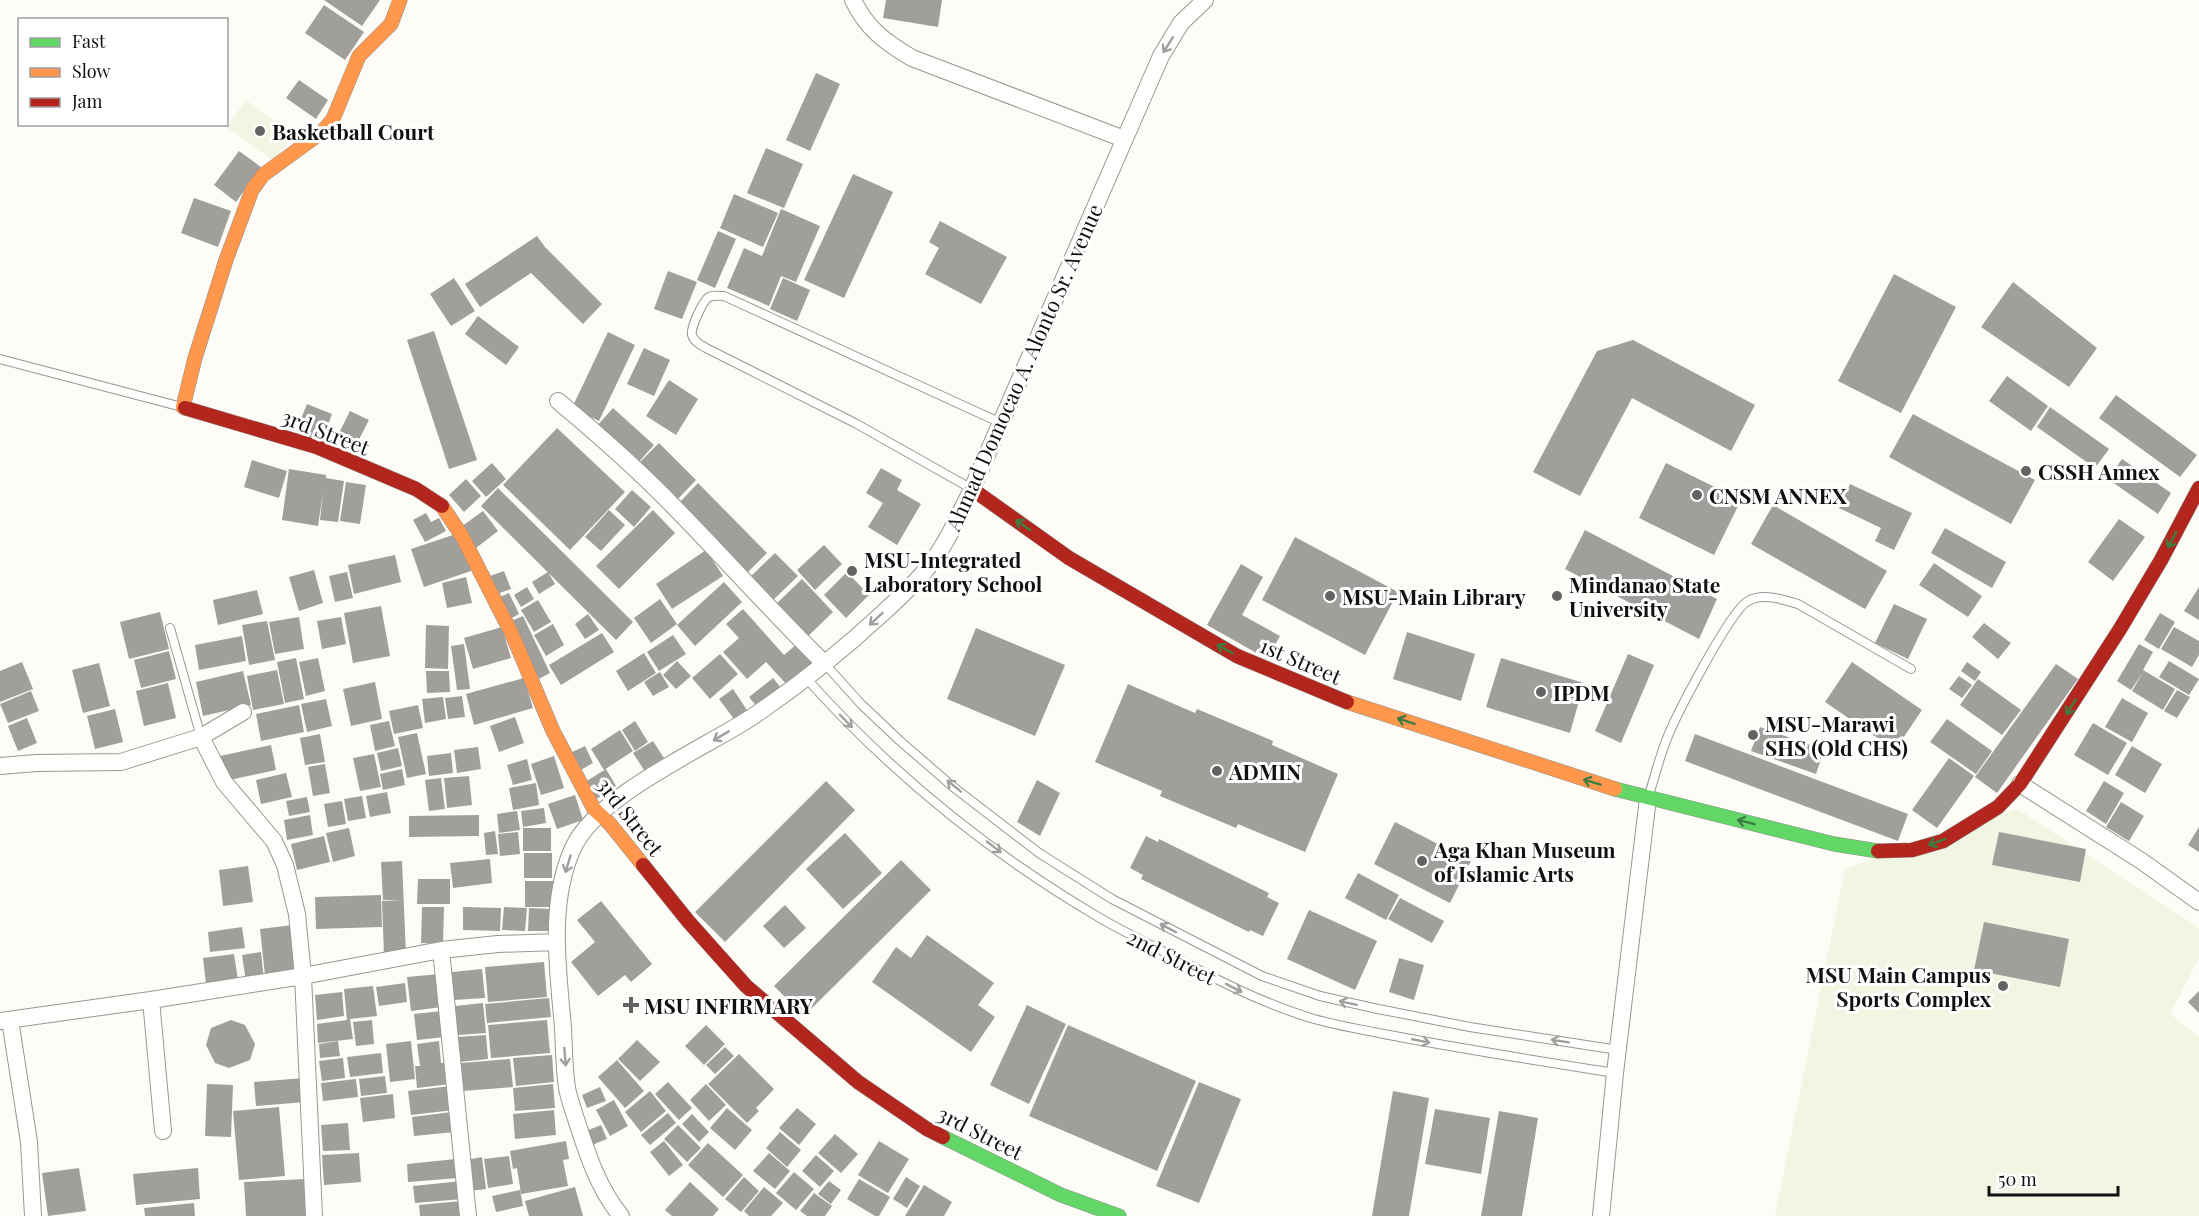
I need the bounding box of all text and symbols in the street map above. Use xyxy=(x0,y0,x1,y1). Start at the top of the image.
legend xyxy=(18,18,228,126)
text: Fast xyxy=(72,29,106,53)
one-way arrow xyxy=(1161,36,1173,53)
text: Slow xyxy=(72,59,110,83)
text: Jam xyxy=(71,89,102,113)
place label: Basketball Court xyxy=(272,117,435,145)
marker: Basketball Court xyxy=(253,124,267,138)
street label: Ahmad Domocao A. Alonto Sr. Avenue xyxy=(938,199,1108,536)
street label: 3rd Street xyxy=(278,401,375,461)
place label: CSSH Annex xyxy=(2038,457,2160,485)
marker: CSSH Annex xyxy=(2019,464,2033,478)
place label: CNSM ANNEX xyxy=(1709,481,1847,509)
marker: CNSM ANNEX xyxy=(1690,488,1704,502)
one-way arrow xyxy=(1016,519,1032,532)
one-way arrow xyxy=(2166,531,2178,548)
place label: MSU-Integrated Laboratory School xyxy=(864,545,1043,597)
marker: MSU-Integrated Laboratory School xyxy=(845,564,859,578)
place label: Mindanao State University xyxy=(1569,570,1720,622)
place label: MSU-Main Library xyxy=(1342,582,1526,610)
marker: MSU-Main Library xyxy=(1323,589,1337,603)
marker: Mindanao State University xyxy=(1550,589,1564,603)
one-way arrow xyxy=(869,612,884,626)
street label: 1st Street xyxy=(1256,630,1346,690)
one-way arrow xyxy=(1217,643,1234,655)
place label: IPDM xyxy=(1553,678,1610,706)
marker: IPDM xyxy=(1534,685,1548,699)
one-way arrow xyxy=(2065,698,2077,715)
place label: MSU-Marawi SHS (Old CHS) xyxy=(1765,709,1908,761)
one-way arrow xyxy=(838,713,853,728)
one-way arrow xyxy=(1397,715,1416,726)
marker: MSU-Marawi SHS (Old CHS) xyxy=(1746,728,1760,742)
one-way arrow xyxy=(713,730,730,742)
place label: ADMIN xyxy=(1228,757,1301,785)
marker: ADMIN xyxy=(1210,764,1224,778)
street label: 3rd Street xyxy=(592,771,671,861)
one-way arrow xyxy=(1582,776,1601,787)
one-way arrow xyxy=(946,780,962,793)
one-way arrow xyxy=(1737,816,1756,828)
place label: Aga Khan Museum of Islamic Arts xyxy=(1433,835,1615,887)
one-way arrow xyxy=(1928,837,1947,848)
one-way arrow xyxy=(986,841,1002,854)
one-way arrow xyxy=(562,854,573,873)
marker: Aga Khan Museum of Islamic Arts xyxy=(1415,854,1429,868)
street label: 2nd Street xyxy=(1123,922,1222,991)
one-way arrow xyxy=(1160,922,1178,933)
place label: MSU Main Campus Sports Complex xyxy=(1806,960,1992,1012)
marker: MSU Main Campus Sports Complex xyxy=(1996,979,2010,993)
one-way arrow xyxy=(1225,982,1242,994)
place label: MSU INFIRMARY xyxy=(644,991,813,1019)
marker: MSU INFIRMARY xyxy=(622,996,640,1014)
one-way arrow xyxy=(1338,996,1357,1008)
one-way arrow xyxy=(1551,1035,1571,1046)
one-way arrow xyxy=(1411,1036,1430,1047)
one-way arrow xyxy=(560,1047,571,1067)
street label: 3rd Street xyxy=(934,1099,1029,1166)
scale bar xyxy=(1989,1159,2118,1197)
text: 50 m xyxy=(1998,1167,2037,1191)

